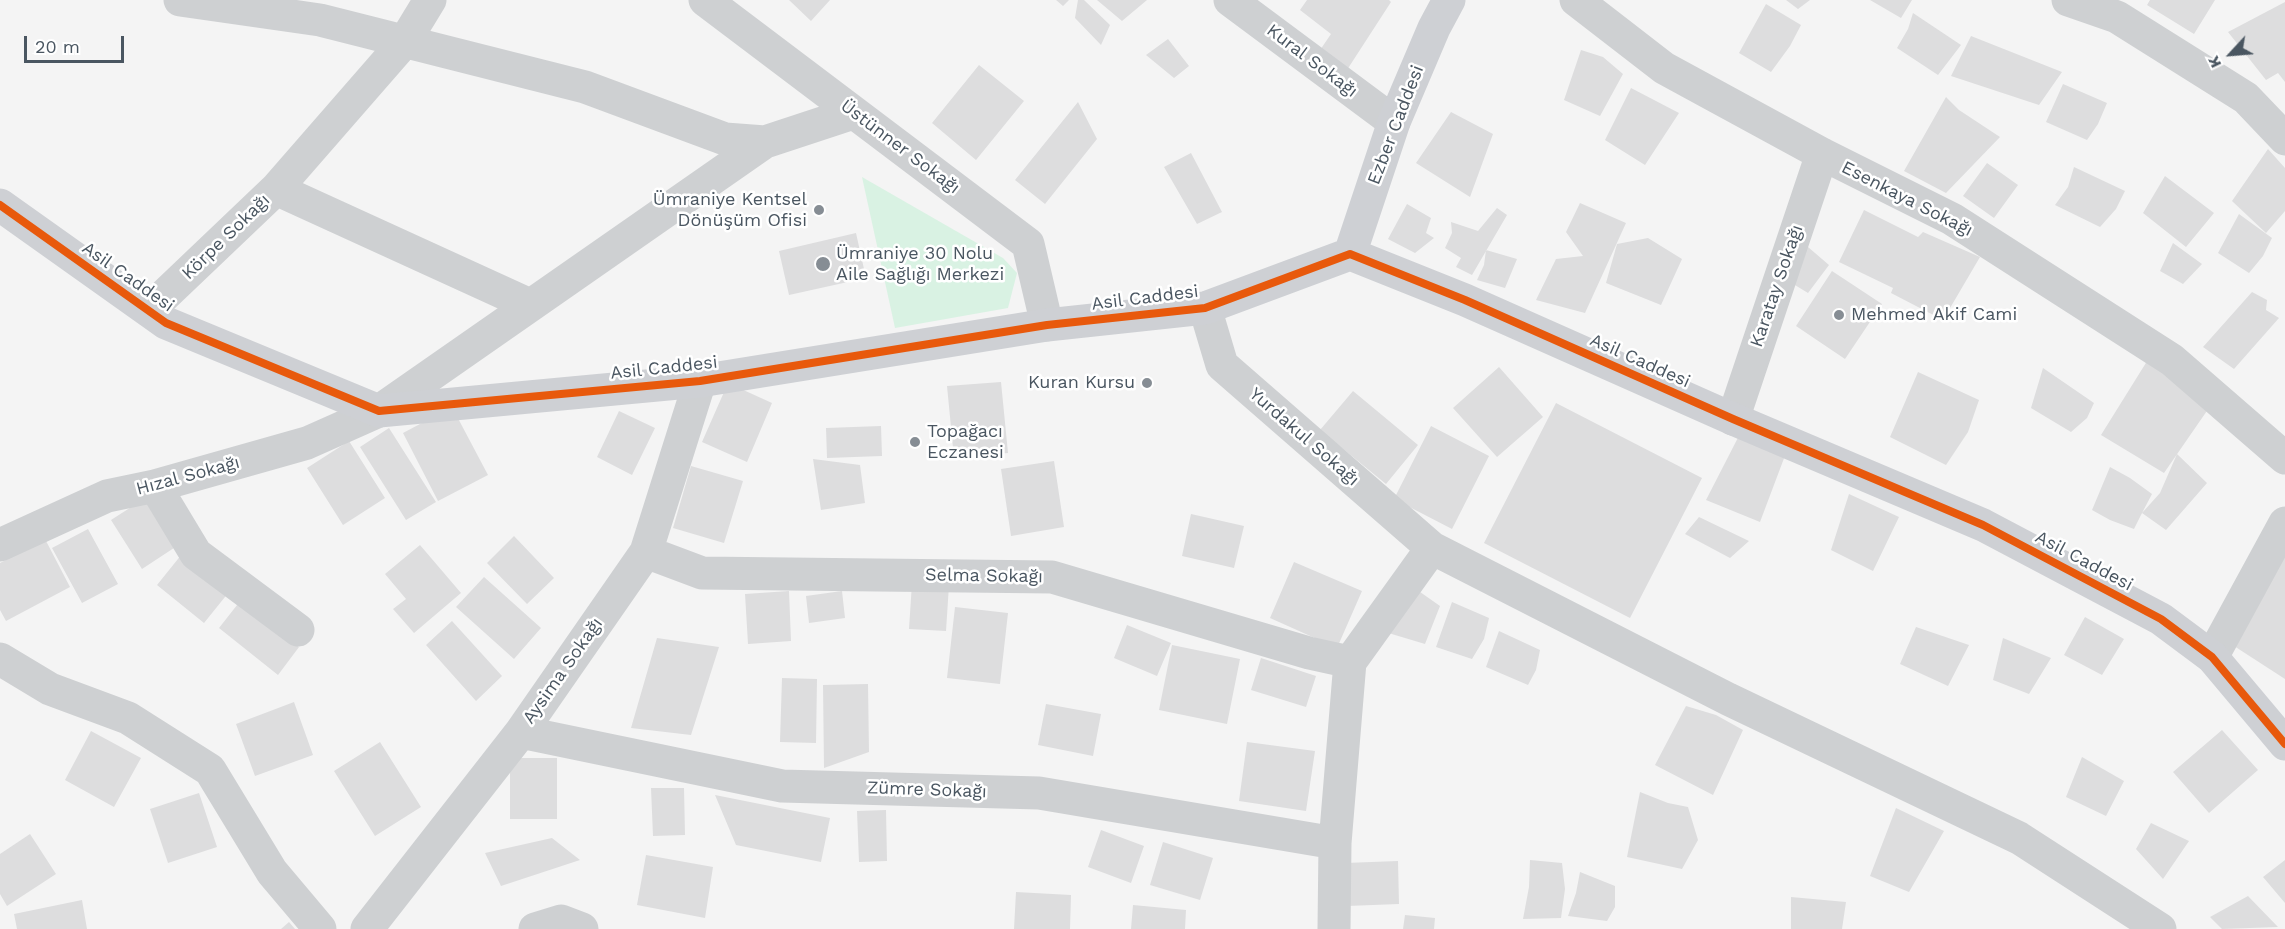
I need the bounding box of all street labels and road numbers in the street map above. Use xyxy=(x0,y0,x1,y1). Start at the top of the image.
street label: Kural Sokağı xyxy=(1262,20,1362,102)
street label: Ezber Caddesi xyxy=(1363,62,1429,188)
street label: Üstünner Sokağı xyxy=(836,95,964,199)
street label: Esenkaya Sokağı xyxy=(1838,157,1976,241)
street label: Körpe Sokağı xyxy=(178,190,274,284)
street label: Karatay Sokağı xyxy=(1746,222,1808,350)
street label: Asil Caddesi xyxy=(78,237,178,317)
street label: Asil Caddesi xyxy=(1090,281,1200,315)
street label: Asil Caddesi xyxy=(1587,329,1693,393)
street label: Asil Caddesi xyxy=(609,352,719,384)
street label: Yurdakul Sokağı xyxy=(1245,383,1363,491)
street label: Hızal Sokağı xyxy=(134,452,242,500)
street label: Asil Caddesi xyxy=(2031,526,2137,596)
street label: Selma Sokağı xyxy=(925,564,1043,588)
street label: Aysima Sokağı xyxy=(518,614,608,728)
street label: Zümre Sokağı xyxy=(867,777,987,803)

